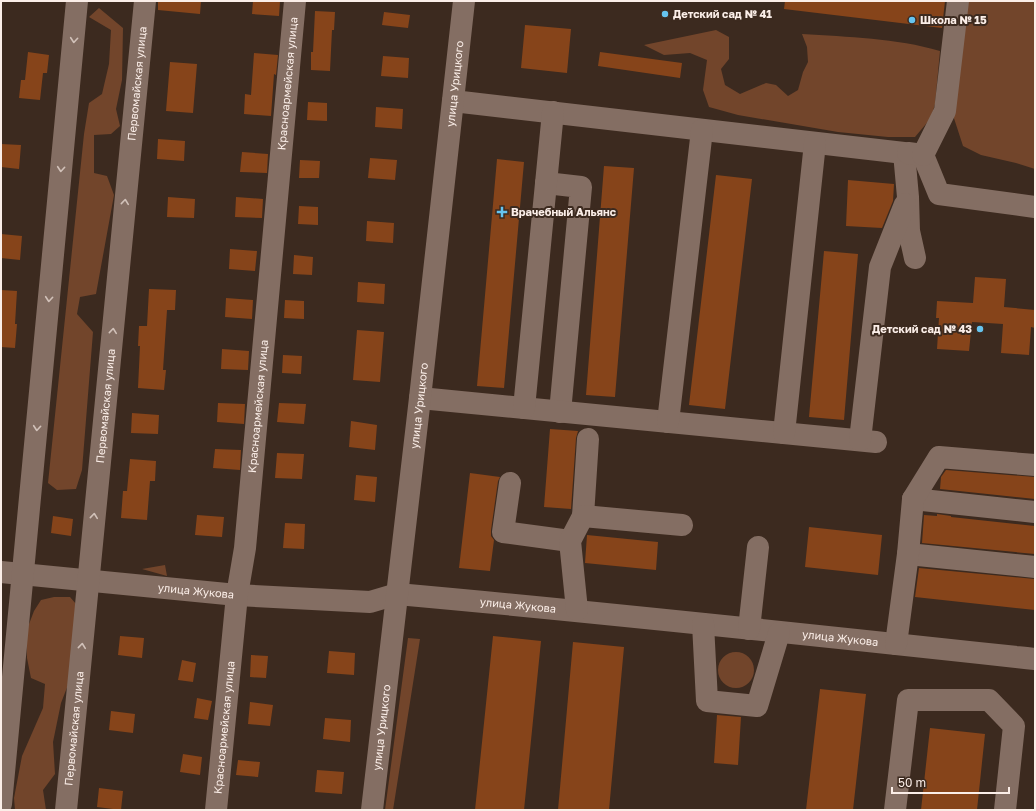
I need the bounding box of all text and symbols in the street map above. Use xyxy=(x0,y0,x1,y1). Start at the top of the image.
place label: Детский сад № 41 xyxy=(673,7,772,20)
marker: Детский сад № 41 xyxy=(660,9,670,19)
place label: Школа № 15 xyxy=(920,13,987,26)
marker: Школа № 15 xyxy=(907,15,917,25)
street label: Красноармейская улица xyxy=(274,16,300,151)
street label: Первомайская улица xyxy=(124,26,148,141)
one-way arrow xyxy=(69,37,78,43)
street label: улица Урицкого xyxy=(443,40,466,127)
one-way arrow xyxy=(57,166,66,172)
one-way arrow xyxy=(121,199,130,205)
place label: Врачебный Альянс xyxy=(511,205,617,218)
marker: Врачебный Альянс xyxy=(496,206,508,218)
one-way arrow xyxy=(45,296,54,302)
place label: Детский сад № 43 xyxy=(872,322,972,335)
marker: Детский сад № 43 xyxy=(975,324,985,334)
one-way arrow xyxy=(108,328,117,334)
street label: Красноармейская улица xyxy=(245,339,270,473)
street label: Первомайская улица xyxy=(93,348,117,464)
street label: улица Урицкого xyxy=(407,362,430,449)
one-way arrow xyxy=(32,425,41,431)
one-way arrow xyxy=(90,513,99,519)
street label: улица Жукова xyxy=(157,580,235,601)
street label: улица Жукова xyxy=(479,595,557,615)
street label: улица Жукова xyxy=(802,627,879,648)
one-way arrow xyxy=(77,643,86,649)
street label: Красноармейская улица xyxy=(211,660,237,795)
street label: Первомайская улица xyxy=(61,671,86,786)
street label: улица Урицкого xyxy=(370,683,393,771)
scale bar xyxy=(892,769,1009,795)
text: 50 m xyxy=(898,775,926,790)

